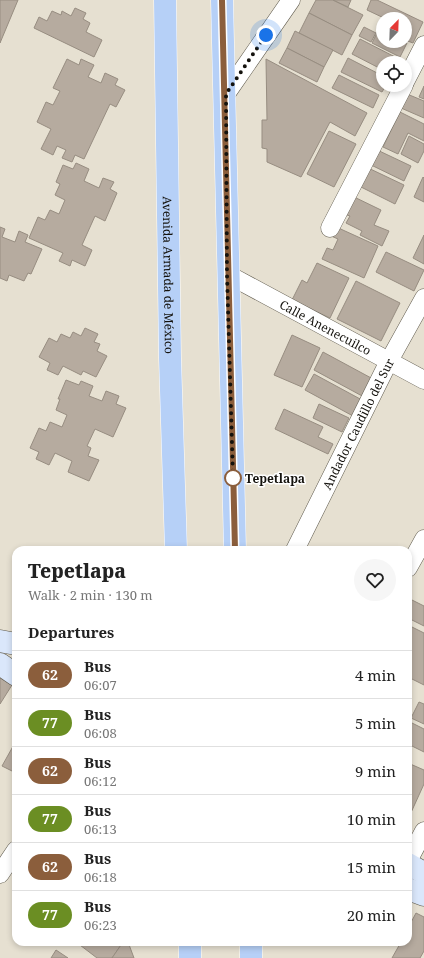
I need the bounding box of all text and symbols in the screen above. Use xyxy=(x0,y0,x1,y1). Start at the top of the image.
north arrow xyxy=(376,12,412,48)
map controls xyxy=(376,12,412,92)
your location xyxy=(256,25,276,45)
button: locate xyxy=(376,56,412,92)
street label: Avenida Armada de México xyxy=(159,196,178,354)
street label: Calle Anenecuilco xyxy=(277,295,375,359)
street label: Andador Caudillo del Sur xyxy=(318,355,398,492)
marker: Tepetlapa xyxy=(224,469,242,487)
place label: Tepetlapa xyxy=(245,470,305,487)
text: Tepetlapa xyxy=(28,558,126,584)
button: heart xyxy=(354,559,396,601)
text: Walk · 2 min · 130 m xyxy=(28,586,153,604)
text: Departures xyxy=(28,622,114,642)
text: Bus xyxy=(84,656,111,676)
text: 62 xyxy=(42,665,58,684)
text: 4 min xyxy=(355,665,396,685)
text: 06:07 xyxy=(84,676,117,694)
text: Bus xyxy=(84,704,111,724)
text: 77 xyxy=(42,713,58,732)
text: 5 min xyxy=(355,713,396,733)
text: 06:08 xyxy=(84,724,117,742)
text: Bus xyxy=(84,752,111,772)
text: 62 xyxy=(42,761,58,780)
text: 9 min xyxy=(355,761,396,781)
text: 06:12 xyxy=(84,772,117,790)
text: Bus xyxy=(84,800,111,820)
text: 77 xyxy=(42,809,58,828)
text: 10 min xyxy=(347,809,396,829)
text: 06:13 xyxy=(84,820,117,838)
text: Bus xyxy=(84,848,111,868)
text: 62 xyxy=(42,857,58,876)
text: 15 min xyxy=(347,857,396,877)
text: 06:18 xyxy=(84,868,117,886)
text: Bus xyxy=(84,896,111,916)
text: 77 xyxy=(42,905,58,924)
text: 20 min xyxy=(347,905,396,925)
text: 06:23 xyxy=(84,916,117,934)

